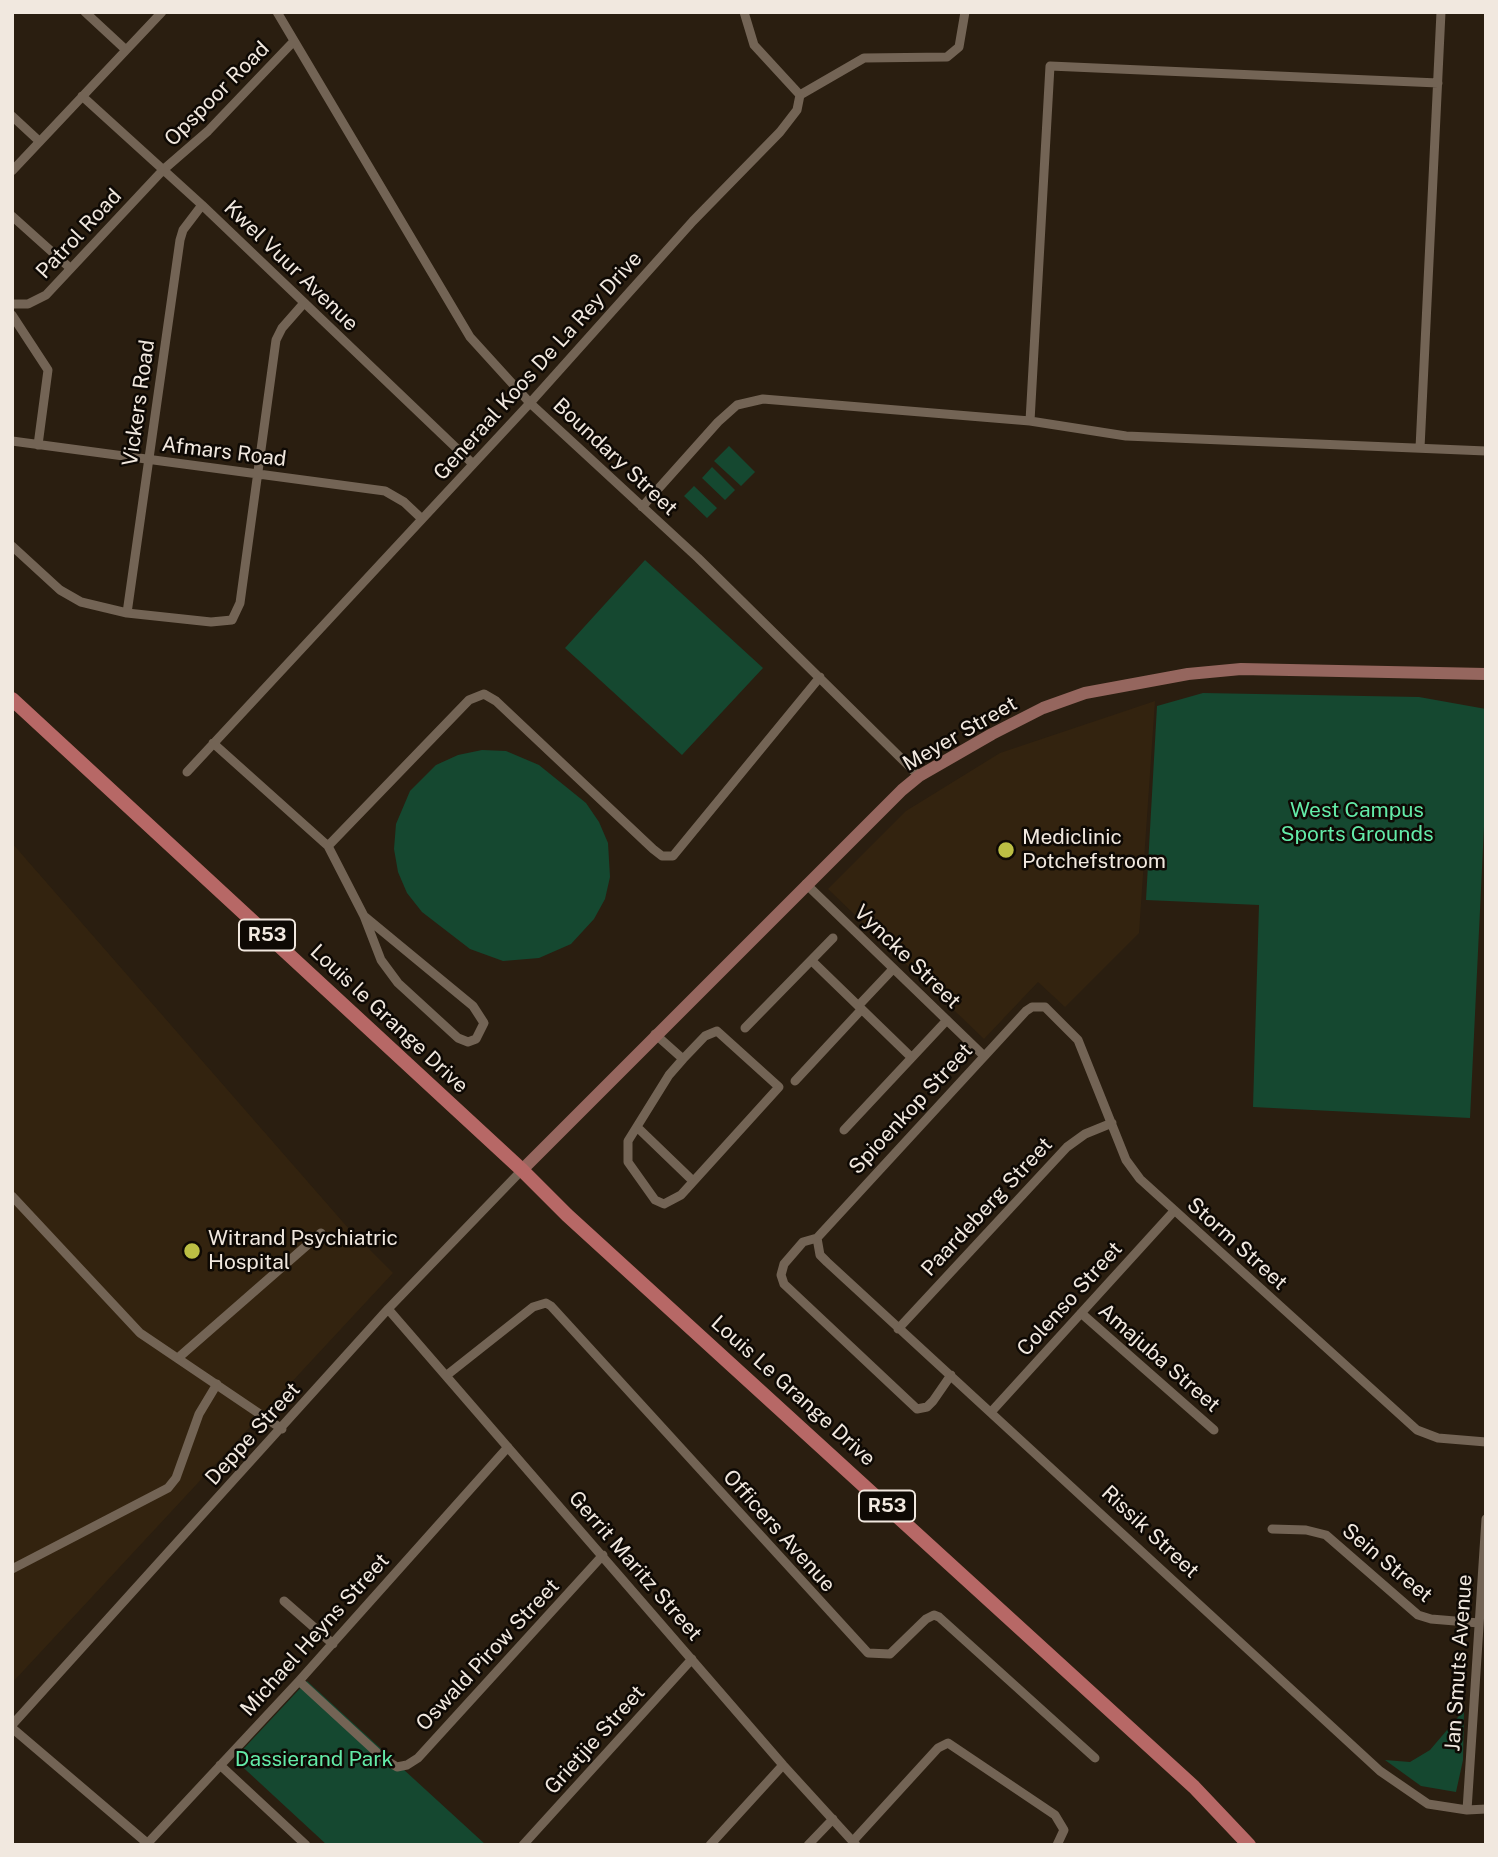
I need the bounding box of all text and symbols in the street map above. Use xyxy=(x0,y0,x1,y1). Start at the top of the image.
street label: Opspoor Road xyxy=(159,36,275,152)
street label: Patrol Road xyxy=(31,184,127,284)
street label: Kwel Vuur Avenue xyxy=(219,195,363,337)
street label: Generaal Koos De La Rey Drive xyxy=(429,246,647,486)
street label: Vickers Road xyxy=(118,338,160,468)
street label: Boundary Street xyxy=(548,393,682,521)
street label: Afmars Road xyxy=(160,432,288,472)
street label: Meyer Street xyxy=(898,691,1022,777)
park label: West Campus Sports Grounds xyxy=(1280,798,1434,848)
place label: Mediclinic Potchefstroom xyxy=(1022,825,1166,875)
marker: Mediclinic Potchefstroom xyxy=(996,840,1016,860)
street label: Vyncke Street xyxy=(848,900,966,1014)
road number: R53 xyxy=(239,920,295,951)
street label: Louis le Grange Drive xyxy=(305,939,473,1099)
street label: Spioenkop Street xyxy=(844,1038,978,1180)
street label: Paardeberg Street xyxy=(916,1132,1058,1282)
street label: Storm Street xyxy=(1182,1192,1292,1296)
place label: Witrand Psychiatric Hospital xyxy=(208,1226,398,1276)
street label: Colenso Street xyxy=(1012,1237,1128,1361)
marker: Witrand Psychiatric Hospital xyxy=(182,1241,202,1261)
street label: Amajuba Street xyxy=(1093,1298,1225,1418)
street label: Louis Le Grange Drive xyxy=(706,1311,880,1471)
street label: Deppe Street xyxy=(200,1377,306,1491)
street label: Officers Avenue xyxy=(718,1465,840,1597)
street label: Rissik Street xyxy=(1096,1480,1204,1584)
street label: Gerrit Maritz Street xyxy=(563,1486,707,1646)
road number: R53 xyxy=(859,1490,915,1522)
street label: Sein Street xyxy=(1337,1518,1437,1608)
street label: Michael Heyns Street xyxy=(235,1548,395,1722)
street label: Oswald Pirow Street xyxy=(411,1574,565,1736)
street label: Jan Smuts Avenue xyxy=(1440,1574,1478,1752)
street label: Grietjie Street xyxy=(540,1680,650,1800)
park label: Dassierand Park xyxy=(235,1747,393,1773)

